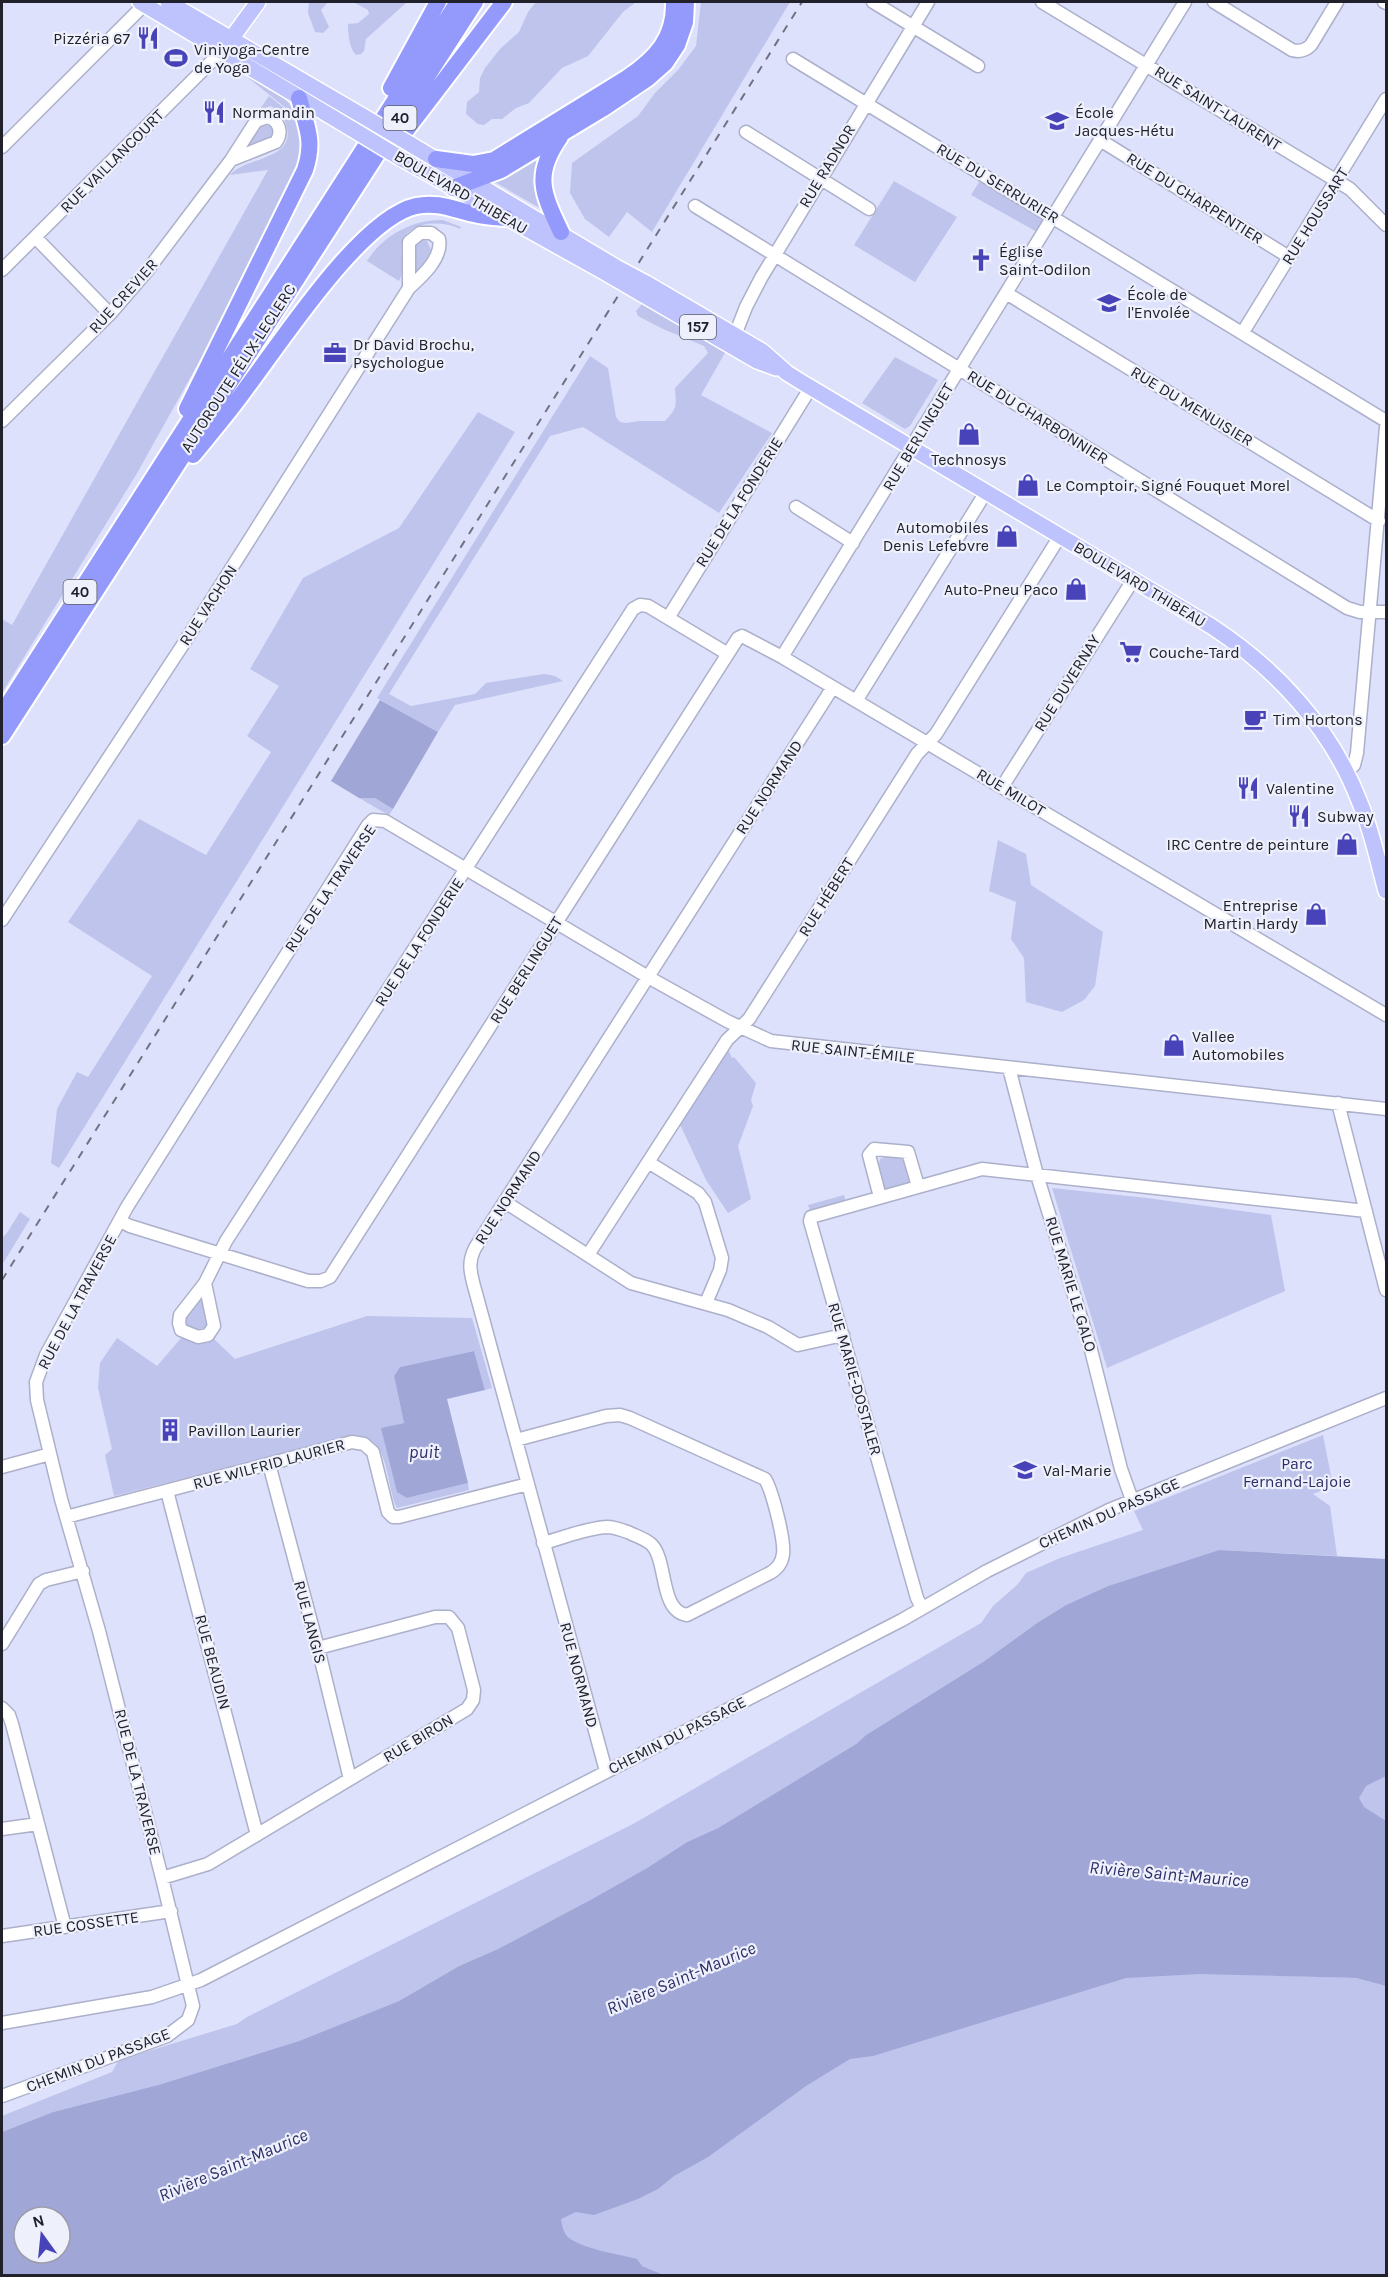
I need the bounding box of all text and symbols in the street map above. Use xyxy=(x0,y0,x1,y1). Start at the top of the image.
restaurant icon: Pizzéria 67 xyxy=(135,25,161,51)
place label: Pizzéria 67 xyxy=(53,29,130,48)
place label: Viniyoga-Centre de Yoga xyxy=(194,40,310,77)
sports icon: Viniyoga-Centre de Yoga xyxy=(163,45,189,71)
street label: RUE SAINT-LAURENT xyxy=(1151,61,1285,155)
restaurant icon: Normandin xyxy=(201,99,227,125)
place label: Normandin xyxy=(232,103,315,122)
place label: École Jacques-Hétu xyxy=(1075,103,1174,140)
street label: RUE VAILLANCOURT xyxy=(56,105,168,217)
road number: 40 xyxy=(384,106,416,130)
school or university icon: École Jacques-Hétu xyxy=(1044,108,1070,134)
street label: RUE RADNOR xyxy=(795,121,859,211)
street label: RUE DU SERRURIER xyxy=(933,139,1063,227)
street label: BOULEVARD THIBEAU xyxy=(391,146,531,238)
street label: RUE DU CHARPENTIER xyxy=(1123,148,1267,248)
street label: RUE HOUSSART xyxy=(1278,164,1352,268)
place label: Église Saint-Odilon xyxy=(999,242,1091,279)
church icon: Église Saint-Odilon xyxy=(968,247,994,273)
street label: RUE CREVIER xyxy=(85,255,161,337)
street label: AUTOROUTE FÉLIX-LECLERC xyxy=(176,280,300,456)
place label: École de l'Envolée xyxy=(1127,285,1190,322)
school or university icon: École de l'Envolée xyxy=(1096,290,1122,316)
road number: 157 xyxy=(680,315,716,339)
place label: Dr David Brochu, Psychologue xyxy=(353,335,474,372)
office icon: Dr David Brochu, Psychologue xyxy=(322,340,348,366)
street label: RUE DU MENUISIER xyxy=(1127,362,1257,450)
street label: RUE DU CHARBONNIER xyxy=(964,366,1112,468)
street label: RUE BERLINGUET xyxy=(878,380,958,494)
shop icon: Technosys xyxy=(956,421,982,447)
street label: RUE DE LA FONDERIE xyxy=(691,434,787,570)
place label: Technosys xyxy=(931,450,1007,469)
shop icon: Le Comptoir, Signé Fouquet Morel xyxy=(1015,472,1041,498)
place label: Le Comptoir, Signé Fouquet Morel xyxy=(1046,476,1290,495)
place label: Automobiles Denis Lefebvre xyxy=(883,518,989,555)
shop icon: Automobiles Denis Lefebvre xyxy=(994,523,1020,549)
street label: BOULEVARD THIBEAU xyxy=(1070,537,1210,631)
street label: RUE VACHON xyxy=(175,561,241,649)
shop icon: Auto-Pneu Paco xyxy=(1063,576,1089,602)
road number: 40 xyxy=(64,580,97,604)
place label: Auto-Pneu Paco xyxy=(944,580,1058,599)
street label: RUE DUVERNAY xyxy=(1030,631,1104,735)
supermarket icon: Couche-Tard xyxy=(1118,639,1144,665)
place label: Couche-Tard xyxy=(1149,643,1240,662)
cafe icon: Tim Hortons xyxy=(1242,706,1268,732)
place label: Tim Hortons xyxy=(1273,710,1363,729)
street label: RUE NORMAND xyxy=(732,736,806,838)
street label: RUE MILOT xyxy=(973,764,1049,820)
restaurant icon: Valentine xyxy=(1235,775,1261,801)
place label: Valentine xyxy=(1266,779,1334,798)
restaurant icon: Subway xyxy=(1286,803,1312,829)
place label: Subway xyxy=(1317,807,1374,826)
street label: RUE DE LA TRAVERSE xyxy=(280,821,380,955)
shop icon: IRC Centre de peinture xyxy=(1334,831,1360,857)
place label: IRC Centre de peinture xyxy=(1166,835,1329,854)
street label: RUE HÉBERT xyxy=(794,854,858,940)
street label: RUE DE LA FONDERIE xyxy=(370,874,468,1010)
place label: Entreprise Martin Hardy xyxy=(1203,896,1299,933)
shop icon: Entreprise Martin Hardy xyxy=(1303,901,1329,927)
street label: RUE BERLINGUET xyxy=(486,913,566,1027)
place label: Vallee Automobiles xyxy=(1192,1027,1285,1064)
shop icon: Vallee Automobiles xyxy=(1161,1032,1187,1058)
street label: RUE SAINT-ÉMILE xyxy=(790,1035,916,1067)
street label: RUE NORMAND xyxy=(471,1146,545,1248)
street label: RUE MARIE LE GALO xyxy=(1041,1214,1101,1354)
street label: RUE DE LA TRAVERSE xyxy=(33,1231,121,1373)
street label: RUE MARIE-DOSTALER xyxy=(824,1300,886,1458)
building icon: Pavillon Laurier xyxy=(157,1417,183,1443)
place label: Pavillon Laurier xyxy=(188,1421,300,1440)
street label: RUE WILFRID LAURIER xyxy=(191,1435,347,1493)
water label: puit xyxy=(409,1441,440,1463)
park label: Parc Fernand-Lajoie xyxy=(1243,1454,1351,1491)
school or university icon: Val-Marie xyxy=(1012,1457,1038,1483)
place label: Val-Marie xyxy=(1043,1461,1111,1480)
street label: CHEMIN DU PASSAGE xyxy=(1036,1473,1182,1553)
street label: RUE LANGIS xyxy=(290,1578,330,1666)
street label: RUE BEAUDIN xyxy=(191,1612,235,1712)
street label: RUE NORMAND xyxy=(556,1620,602,1730)
street label: CHEMIN DU PASSAGE xyxy=(605,1692,749,1778)
street label: RUE DE LA TRAVERSE xyxy=(111,1707,165,1857)
street label: RUE BIRON xyxy=(379,1710,457,1766)
water label: Rivière Saint-Maurice xyxy=(1088,1856,1250,1892)
street label: RUE COSSETTE xyxy=(32,1907,140,1941)
water label: Rivière Saint-Maurice xyxy=(603,1937,759,2019)
street label: CHEMIN DU PASSAGE xyxy=(23,2024,173,2096)
water label: Rivière Saint-Maurice xyxy=(155,2124,311,2206)
north arrow xyxy=(12,2205,72,2265)
text: N xyxy=(30,2210,46,2232)

